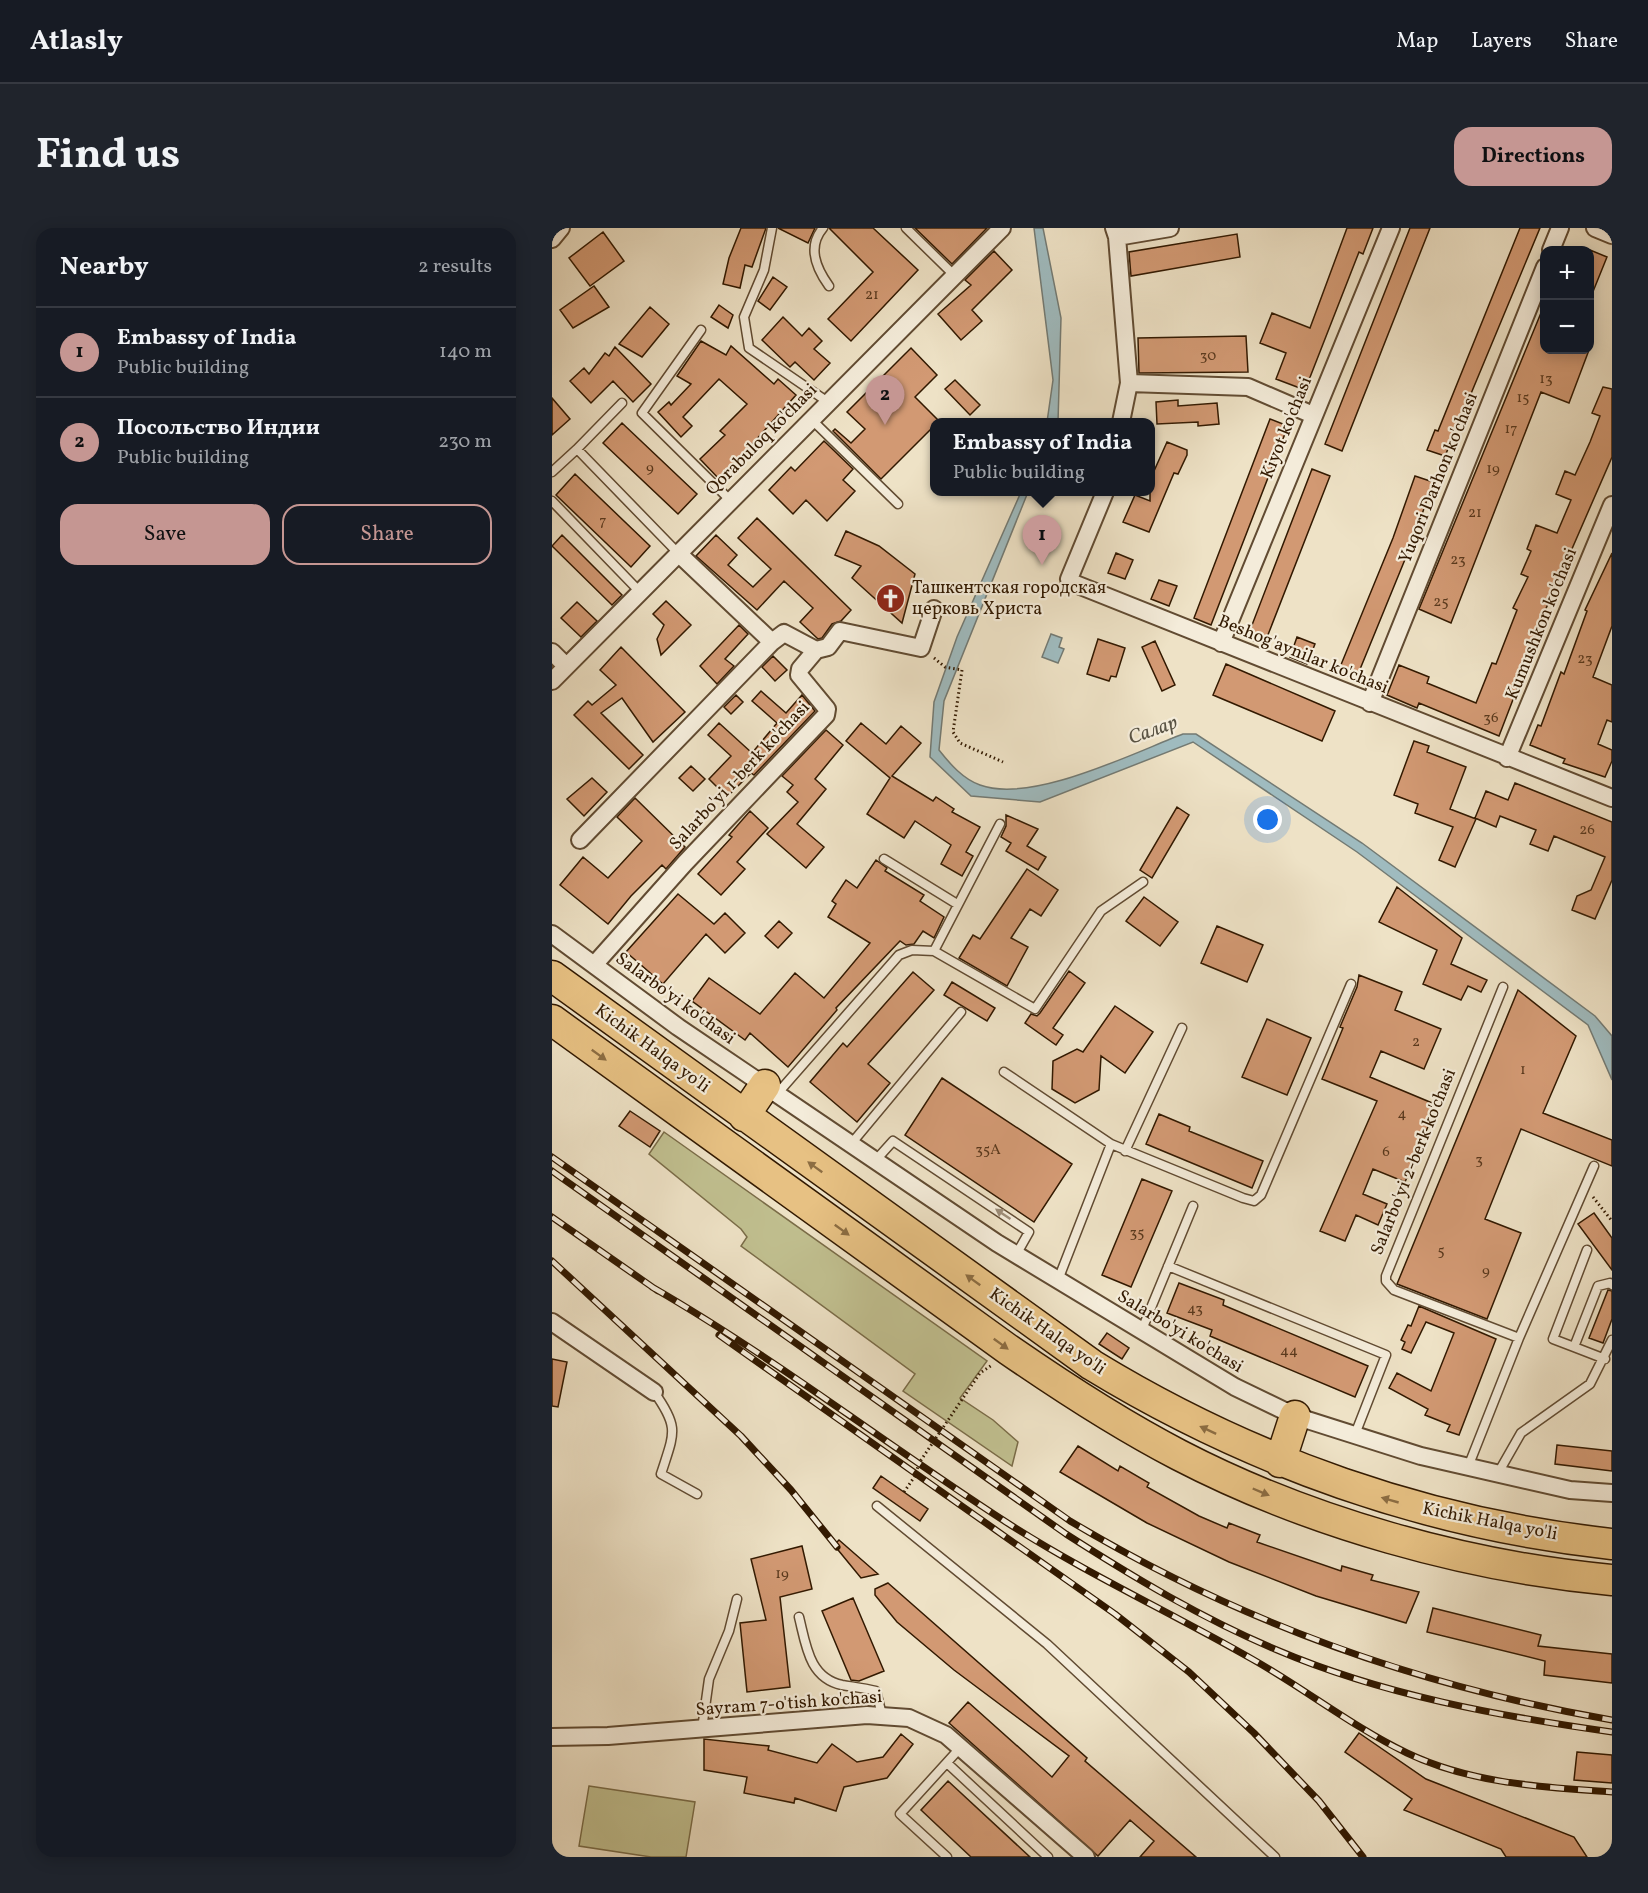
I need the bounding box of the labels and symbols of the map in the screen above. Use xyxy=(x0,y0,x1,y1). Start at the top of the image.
house number: 21 xyxy=(865,285,879,306)
house number: 30 xyxy=(1200,346,1216,367)
house number: 13 xyxy=(1539,369,1553,390)
street label: Kiyot ko'chasi xyxy=(1255,373,1319,483)
pin: 2 xyxy=(866,376,904,425)
street label: Qorabuloq ko'chasi xyxy=(700,378,824,502)
house number: 15 xyxy=(1516,388,1530,409)
street label: Yuqori Darhon ko'chasi xyxy=(1393,389,1485,567)
house number: 17 xyxy=(1504,419,1518,440)
house number: 9 xyxy=(646,458,654,479)
house number: 19 xyxy=(1486,459,1500,480)
house number: 21 xyxy=(1468,503,1482,524)
house number: 7 xyxy=(599,511,607,532)
pin: 1 xyxy=(1022,516,1062,565)
street label: Kumushkon ko'chasi xyxy=(1500,544,1584,704)
house number: 23 xyxy=(1450,550,1466,571)
place label: Ташкентская городская церковь Христа xyxy=(912,576,1106,622)
church icon: Ташкентская городская церковь Христа xyxy=(875,582,907,614)
house number: 25 xyxy=(1433,592,1449,613)
street label: Beshog'aynilar ko'chasi xyxy=(1214,609,1392,701)
house number: 23 xyxy=(1577,649,1593,670)
street label: Salarbo'yi 1-berk ko'chasi xyxy=(664,696,816,856)
house number: 36 xyxy=(1483,708,1499,729)
water label: Салар xyxy=(1124,709,1182,753)
your location xyxy=(1253,805,1282,834)
house number: 26 xyxy=(1579,820,1595,841)
street label: Salarbo'yi ko'chasi xyxy=(610,947,740,1051)
street label: Kichik Halqa yo'li xyxy=(589,999,715,1099)
house number: 2 xyxy=(1412,1032,1420,1053)
one-way arrow xyxy=(591,1049,607,1061)
house number: 1 xyxy=(1520,1060,1526,1081)
street label: Salarbo'yi 2-berk ko'chasi xyxy=(1365,1065,1463,1259)
house number: 4 xyxy=(1398,1104,1407,1125)
house number: 35A xyxy=(975,1140,1001,1161)
house number: 6 xyxy=(1382,1142,1390,1163)
house number: 3 xyxy=(1475,1150,1483,1171)
one-way arrow xyxy=(807,1161,823,1173)
one-way arrow xyxy=(995,1209,1011,1220)
house number: 35 xyxy=(1130,1223,1144,1244)
one-way arrow xyxy=(835,1224,850,1236)
house number: 5 xyxy=(1437,1241,1445,1262)
house number: 9 xyxy=(1482,1261,1490,1282)
one-way arrow xyxy=(966,1274,982,1286)
street label: Kichik Halqa yo'li xyxy=(984,1282,1110,1382)
street label: Salarbo'yi ko'chasi xyxy=(1112,1284,1248,1380)
house number: 43 xyxy=(1187,1299,1203,1320)
one-way arrow xyxy=(992,1338,1008,1350)
house number: 44 xyxy=(1280,1341,1298,1362)
one-way arrow xyxy=(1200,1425,1217,1434)
one-way arrow xyxy=(1252,1488,1270,1497)
one-way arrow xyxy=(1381,1495,1399,1504)
street label: Kichik Halqa yo'li xyxy=(1420,1497,1560,1547)
house number: 19 xyxy=(775,1564,789,1585)
street label: Sayram 7-o'tish ko'chasi xyxy=(695,1685,883,1723)

